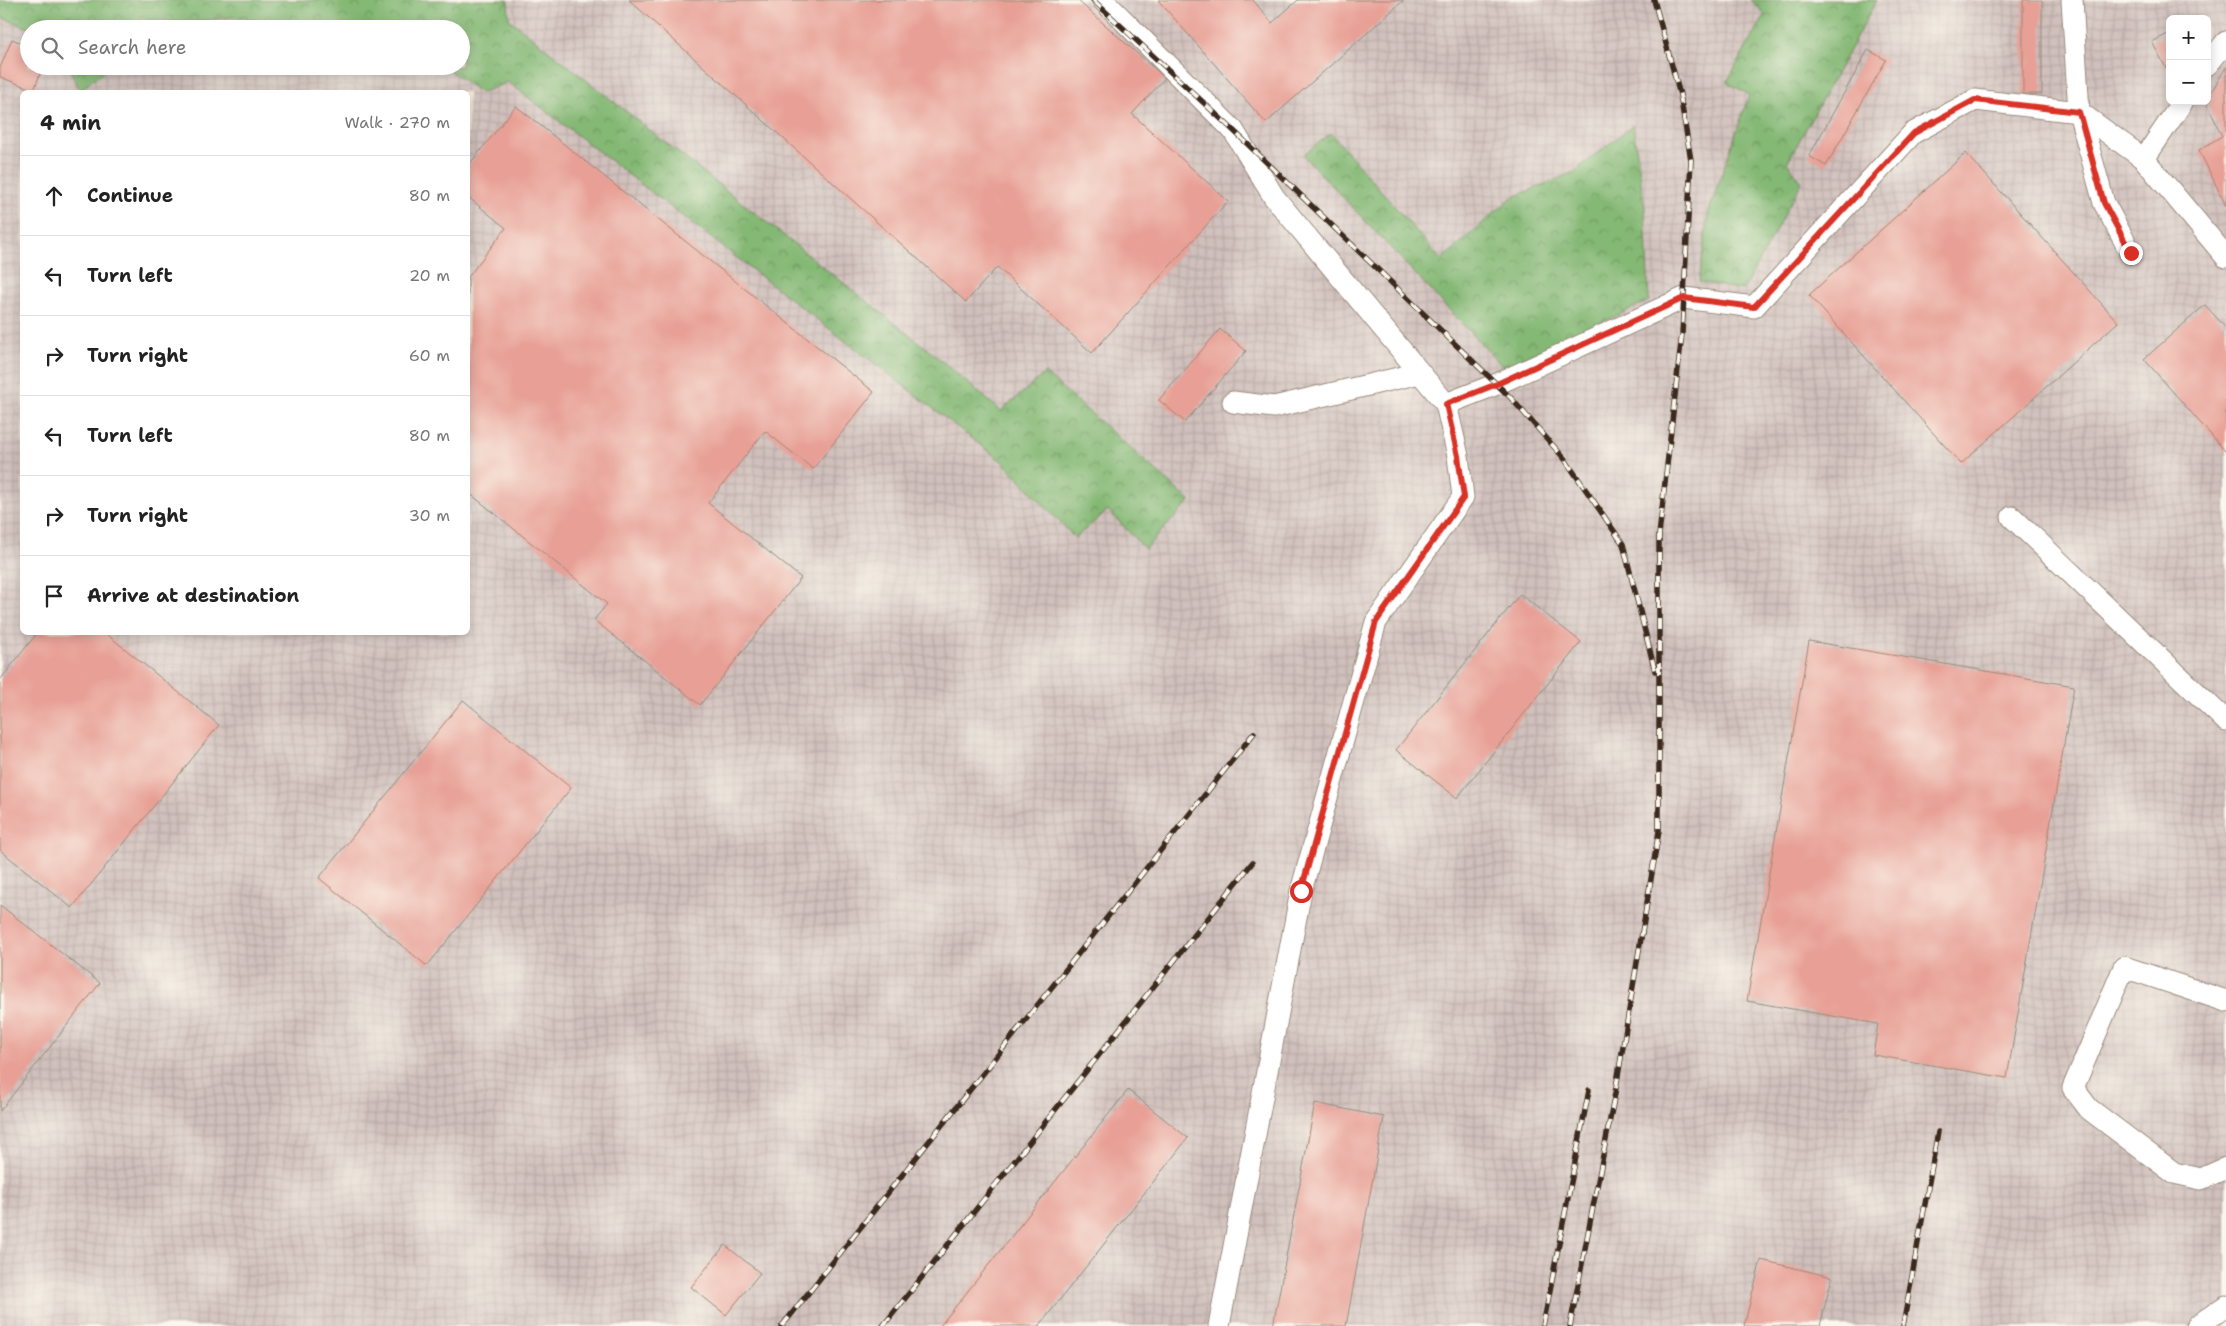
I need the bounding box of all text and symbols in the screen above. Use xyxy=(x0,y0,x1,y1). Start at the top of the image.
map controls xyxy=(2166,15,2211,105)
button: + xyxy=(2166,15,2211,60)
search box xyxy=(20,20,470,75)
icon: search xyxy=(38,34,66,62)
text: Search here xyxy=(78,35,187,60)
button: − xyxy=(2166,60,2211,105)
text: 4 min xyxy=(40,109,101,137)
text: Walk · 270 m xyxy=(345,112,450,133)
icon: ahead xyxy=(40,182,68,210)
text: Continue xyxy=(87,183,173,208)
text: 80 m xyxy=(409,185,450,206)
route end xyxy=(2120,242,2143,265)
icon: left xyxy=(40,262,68,290)
text: Turn left xyxy=(87,263,173,288)
text: 20 m xyxy=(409,265,450,286)
icon: right xyxy=(40,342,68,370)
text: Turn right xyxy=(87,343,188,368)
text: 60 m xyxy=(409,345,450,366)
icon: left xyxy=(40,422,68,450)
text: Turn left xyxy=(87,423,173,448)
text: 80 m xyxy=(409,425,450,446)
icon: right xyxy=(40,502,68,530)
text: Turn right xyxy=(87,503,188,528)
text: 30 m xyxy=(409,505,450,526)
icon: arrive xyxy=(40,582,68,610)
text: Arrive at destination xyxy=(87,583,299,608)
route start xyxy=(1290,880,1313,903)

